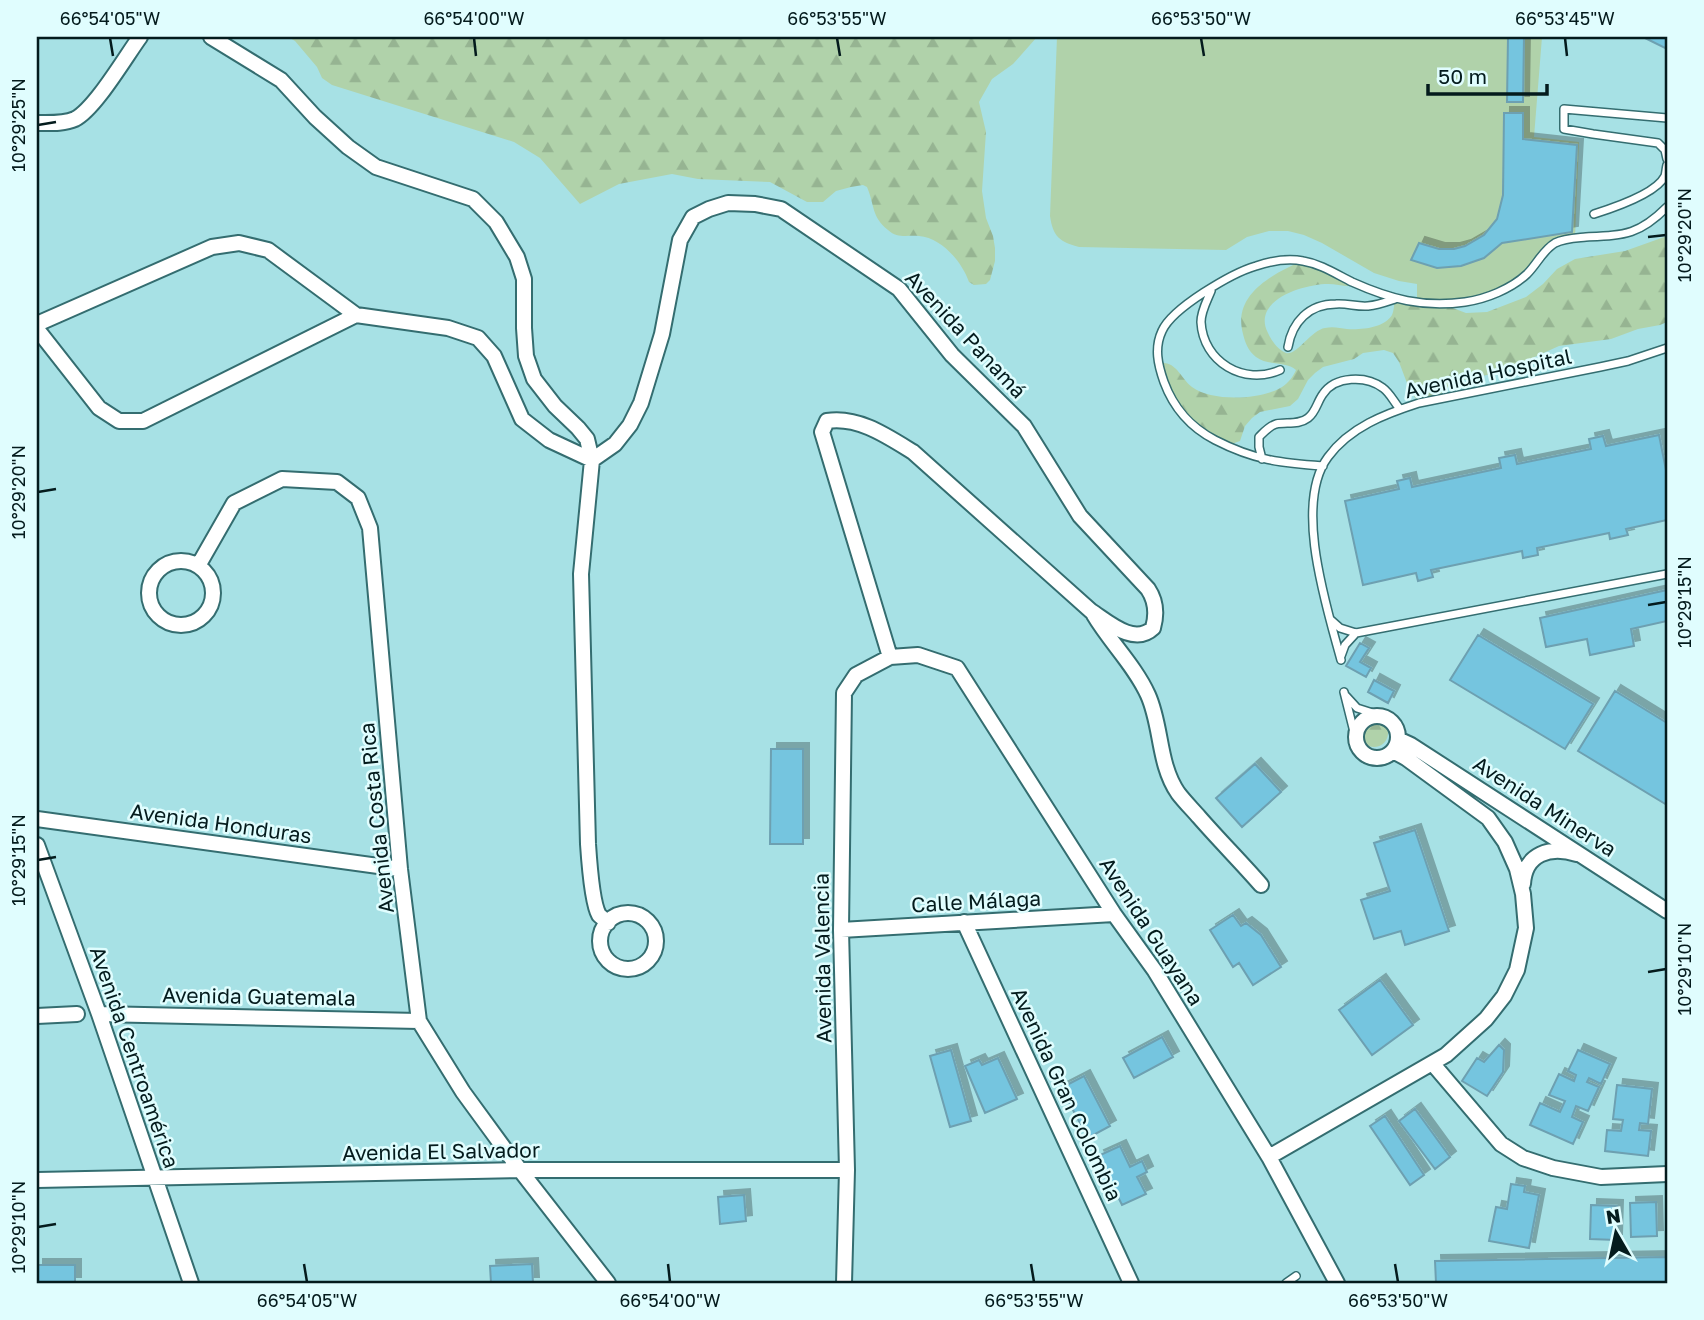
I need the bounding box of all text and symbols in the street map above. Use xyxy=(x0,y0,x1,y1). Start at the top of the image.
text: 66°54'05"W xyxy=(60,7,160,29)
text: 66°54'00"W xyxy=(423,7,525,29)
text: 66°53'55"W xyxy=(787,7,887,29)
text: 66°53'50"W xyxy=(1151,7,1251,29)
text: 66°53'45"W xyxy=(1515,7,1615,29)
scale bar xyxy=(1428,52,1546,96)
text: 50 m xyxy=(1438,63,1487,89)
text: 10°29'25"N xyxy=(7,78,29,172)
text: 10°29'20"N xyxy=(1673,188,1695,282)
street label: Avenida Panamá xyxy=(900,265,1032,403)
street label: Avenida Hospital xyxy=(1402,343,1574,403)
text: 10°29'20"N xyxy=(7,445,29,539)
text: 10°29'15"N xyxy=(1673,556,1695,648)
street label: Avenida Costa Rica xyxy=(353,721,399,915)
street label: Avenida Minerva xyxy=(1469,750,1621,862)
street label: Avenida Honduras xyxy=(129,797,313,849)
text: 10°29'15"N xyxy=(7,814,29,906)
street label: Avenida Guayana xyxy=(1094,852,1210,1010)
street label: Avenida Valencia xyxy=(808,873,836,1043)
street label: Calle Málaga xyxy=(910,885,1042,917)
text: 10°29'10"N xyxy=(1673,923,1695,1015)
street label: Avenida Centroamérica xyxy=(85,943,185,1171)
street label: Avenida Guatemala xyxy=(162,981,356,1011)
street label: Avenida Gran Colombia xyxy=(1006,983,1128,1205)
street label: Avenida El Salvador xyxy=(342,1136,540,1166)
text: 10°29'10"N xyxy=(7,1181,29,1273)
north arrow xyxy=(1582,1198,1652,1268)
text: N xyxy=(1604,1203,1622,1228)
text: 66°54'05"W xyxy=(257,1289,357,1311)
text: 66°54'00"W xyxy=(619,1289,721,1311)
text: 66°53'55"W xyxy=(984,1289,1084,1311)
text: 66°53'50"W xyxy=(1348,1289,1448,1311)

